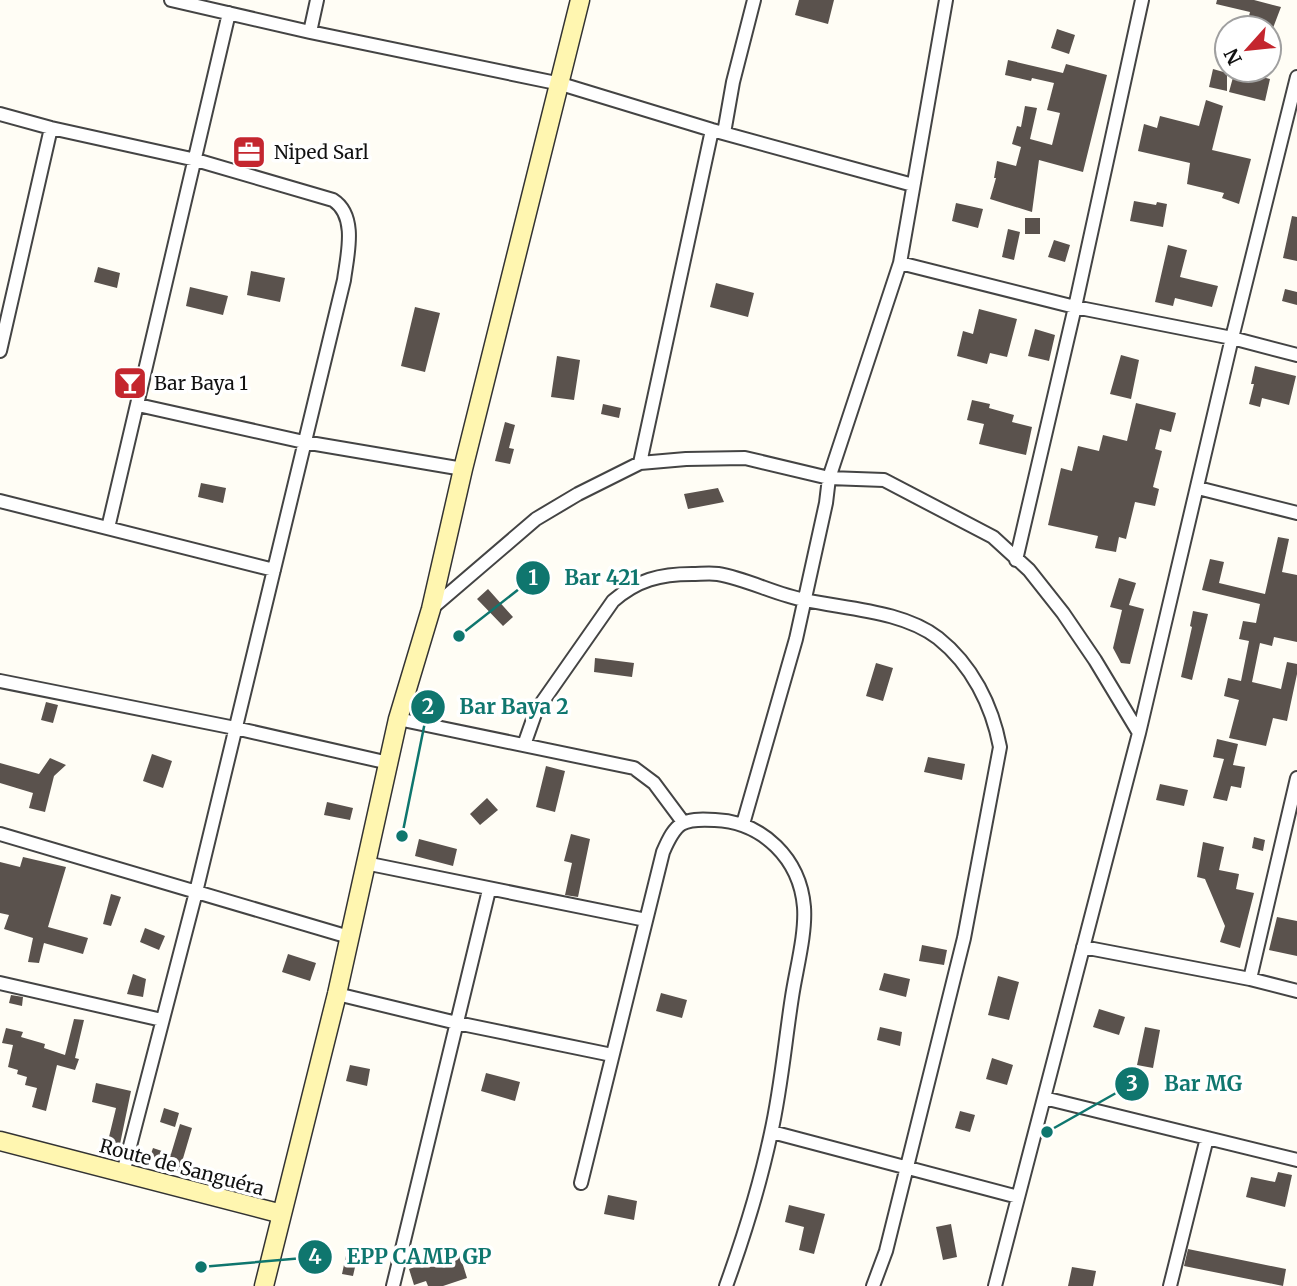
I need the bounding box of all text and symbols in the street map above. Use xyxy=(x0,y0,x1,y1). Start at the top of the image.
north arrow xyxy=(1213,14,1283,84)
text: N xyxy=(1219,45,1247,69)
office icon: Niped Sarl xyxy=(230,133,268,171)
place label: Niped Sarl xyxy=(274,140,369,164)
bar icon: Bar Baya 1 xyxy=(111,364,149,402)
place label: Bar Baya 1 xyxy=(154,371,248,395)
callout: Bar 421 xyxy=(515,557,654,599)
text: 1 xyxy=(528,564,538,591)
text: Bar 421 xyxy=(564,564,640,591)
callout: Bar Baya 2 xyxy=(410,686,583,728)
text: 2 xyxy=(422,693,434,720)
text: Bar Baya 2 xyxy=(459,693,569,720)
callout: Bar MG xyxy=(1115,1063,1256,1105)
text: 3 xyxy=(1126,1070,1138,1097)
text: Bar MG xyxy=(1164,1070,1243,1097)
street label: Route de Sanguéra xyxy=(97,1133,267,1201)
callout: EPP CAMP GP xyxy=(297,1236,505,1278)
text: 4 xyxy=(308,1243,322,1270)
text: EPP CAMP GP xyxy=(347,1243,492,1270)

